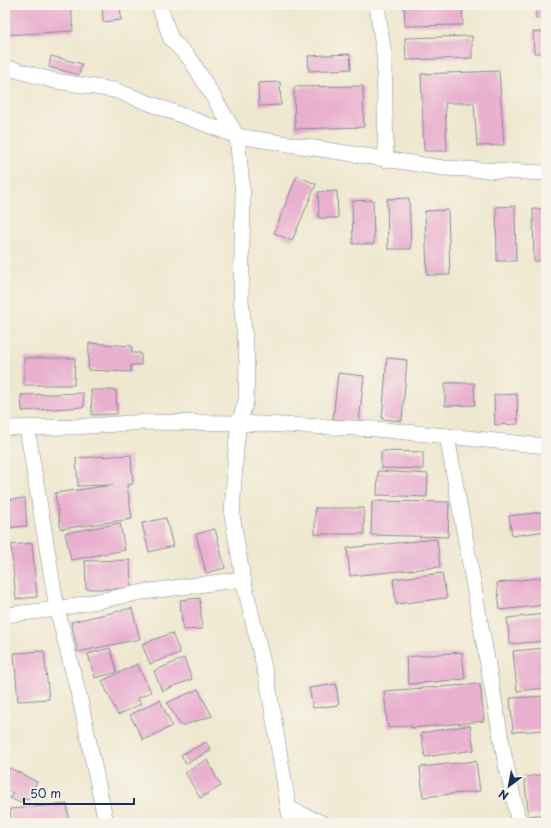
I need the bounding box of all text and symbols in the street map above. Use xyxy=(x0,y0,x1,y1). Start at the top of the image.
north arrow xyxy=(489,766,529,806)
scale bar xyxy=(24,780,134,806)
text: 50 m xyxy=(30,784,61,802)
text: N xyxy=(495,785,512,804)

